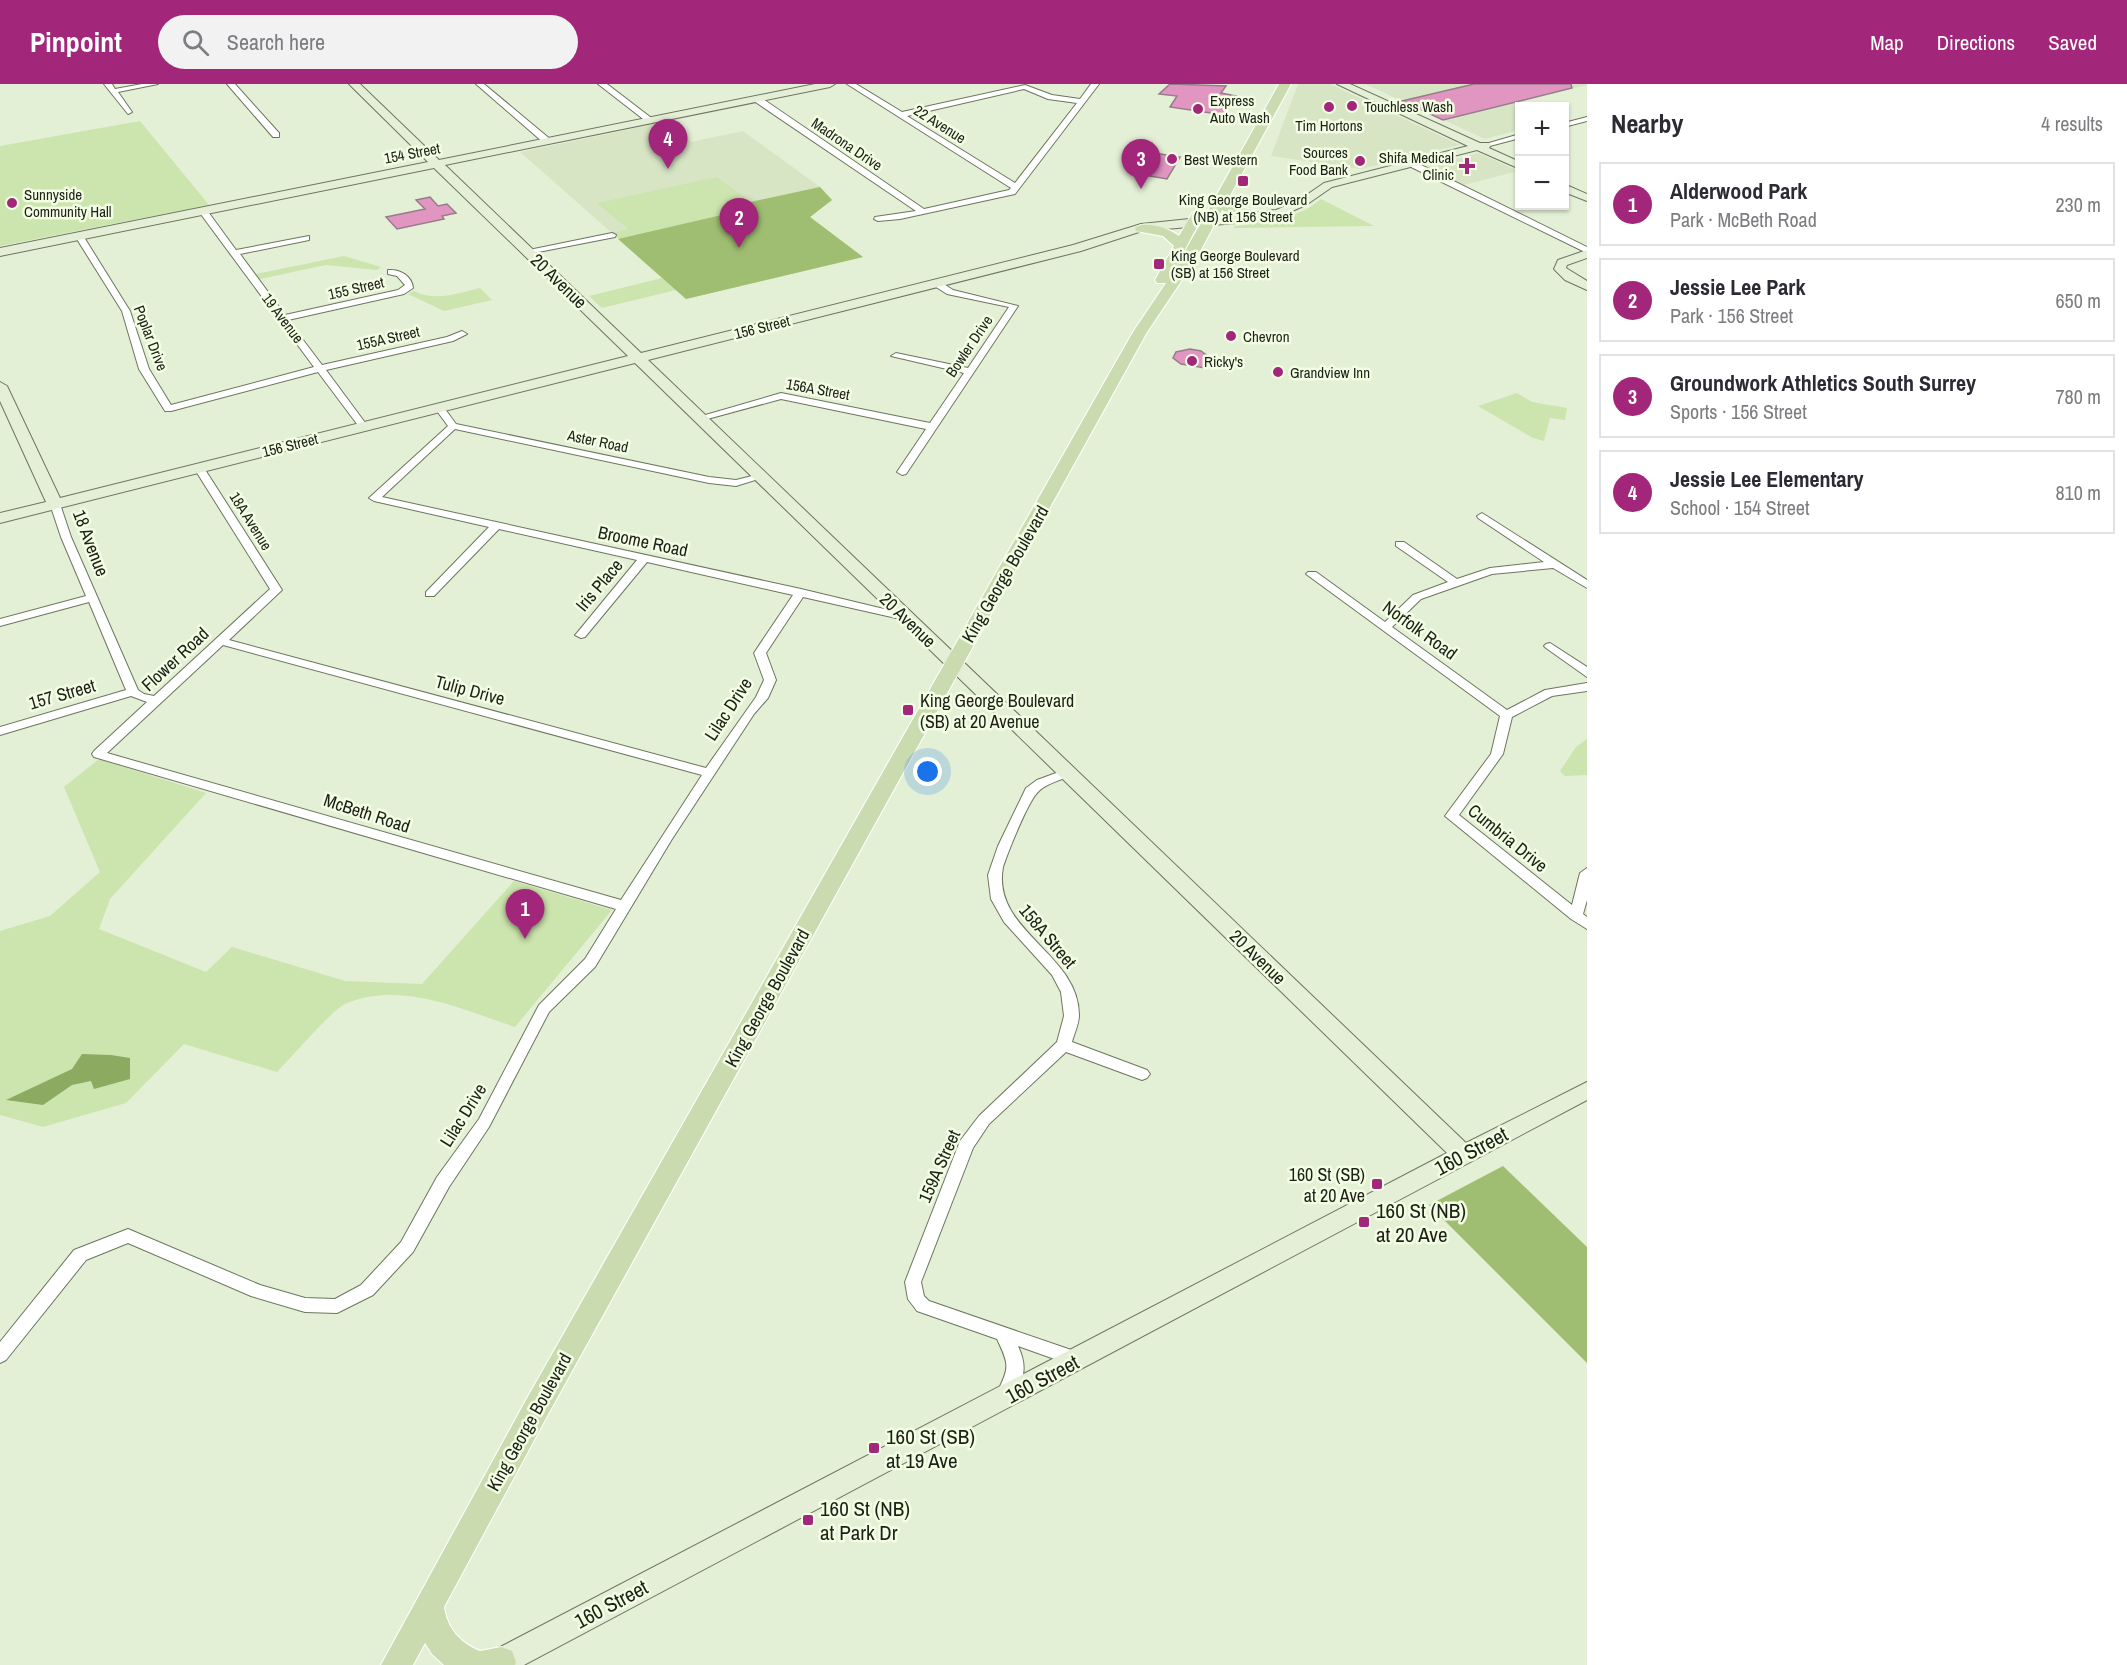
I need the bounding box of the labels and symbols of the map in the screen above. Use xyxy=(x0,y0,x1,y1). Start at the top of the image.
place label: Express Auto Wash xyxy=(1209,90,1270,128)
place label: Touchless Wash xyxy=(1364,96,1453,117)
marker: Touchless Wash xyxy=(1345,99,1359,113)
street label: 22 Avenue xyxy=(910,100,970,148)
marker: Tim Hortons xyxy=(1322,100,1336,114)
marker: Express Auto Wash xyxy=(1191,102,1205,116)
street label: Madrona Drive xyxy=(807,113,887,176)
place label: Tim Hortons xyxy=(1295,115,1363,136)
pin: 4 xyxy=(648,120,688,169)
street label: 154 Street xyxy=(382,137,442,169)
pin: 3 xyxy=(1122,140,1160,189)
place label: Sources Food Bank xyxy=(1289,142,1349,180)
place label: Shifa Medical Clinic xyxy=(1379,147,1454,185)
place label: Best Western xyxy=(1184,149,1258,170)
marker: Best Western xyxy=(1165,152,1179,166)
marker: Sources Food Bank xyxy=(1353,154,1367,168)
marker: Shifa Medical Clinic xyxy=(1458,157,1476,175)
marker: King George Boulevard (NB) at 156 Street xyxy=(1236,174,1250,188)
place label: Sunnyside Community Hall xyxy=(24,184,111,222)
place label: King George Boulevard (NB) at 156 Street xyxy=(1179,189,1307,227)
marker: Sunnyside Community Hall xyxy=(5,196,19,210)
pin: 2 xyxy=(720,198,758,248)
place label: King George Boulevard (SB) at 156 Street xyxy=(1171,245,1300,283)
street label: 20 Avenue xyxy=(525,248,593,314)
marker: King George Boulevard (SB) at 156 Street xyxy=(1152,257,1166,271)
street label: 155 Street xyxy=(326,271,387,305)
street label: 19 Avenue xyxy=(257,289,309,348)
street label: Poplar Drive xyxy=(129,302,173,374)
street label: 156 Street xyxy=(732,310,793,344)
street label: Bowler Drive xyxy=(941,311,997,381)
street label: 155A Street xyxy=(354,320,422,355)
place label: Chevron xyxy=(1243,326,1290,347)
marker: Chevron xyxy=(1224,329,1238,343)
place label: Ricky's xyxy=(1204,351,1243,372)
marker: Ricky's xyxy=(1185,354,1199,368)
place label: Grandview Inn xyxy=(1290,362,1370,383)
marker: Grandview Inn xyxy=(1271,365,1285,379)
street label: 156A Street xyxy=(785,373,852,405)
street label: Aster Road xyxy=(565,424,630,458)
street label: 156 Street xyxy=(260,428,321,462)
street label: 18A Avenue xyxy=(225,488,277,554)
street label: King George Boulevard xyxy=(956,501,1054,647)
street label: 18 Avenue xyxy=(67,506,115,580)
street label: Broome Road xyxy=(596,519,690,563)
street label: Iris Place xyxy=(570,553,628,617)
street label: 20 Avenue xyxy=(874,587,942,653)
street label: Norfolk Road xyxy=(1378,595,1462,665)
street label: Flower Road xyxy=(136,621,214,697)
street label: Tulip Drive xyxy=(433,669,507,711)
street label: 157 Street xyxy=(26,673,98,715)
street label: Lilac Drive xyxy=(698,673,758,745)
place label: King George Boulevard (SB) at 20 Avenue xyxy=(920,688,1074,734)
marker: King George Boulevard (SB) at 20 Avenue xyxy=(901,703,915,717)
your location xyxy=(913,757,942,786)
street label: McBeth Road xyxy=(321,787,413,839)
street label: Cumbria Drive xyxy=(1463,798,1553,878)
pin: 1 xyxy=(506,890,544,939)
street label: 158A Street xyxy=(1014,898,1082,974)
street label: King George Boulevard xyxy=(719,924,815,1072)
street label: 20 Avenue xyxy=(1224,924,1292,990)
street label: Lilac Drive xyxy=(434,1078,492,1152)
street label: 160 Street xyxy=(1429,1119,1513,1182)
street label: 159A Street xyxy=(912,1126,966,1206)
place label: 160 St (SB) at 20 Ave xyxy=(1289,1162,1365,1208)
marker: 160 St (SB) at 20 Ave xyxy=(1370,1177,1384,1191)
place label: 160 St (NB) at 20 Ave xyxy=(1376,1196,1466,1249)
marker: 160 St (NB) at 20 Ave xyxy=(1357,1215,1371,1229)
street label: 160 Street xyxy=(1000,1347,1084,1410)
street label: King George Boulevard xyxy=(481,1348,577,1496)
place label: 160 St (SB) at 19 Ave xyxy=(886,1422,975,1475)
marker: 160 St (SB) at 19 Ave xyxy=(867,1441,881,1455)
place label: 160 St (NB) at Park Dr xyxy=(820,1494,910,1547)
marker: 160 St (NB) at Park Dr xyxy=(801,1513,815,1527)
street label: 160 Street xyxy=(569,1572,653,1635)

